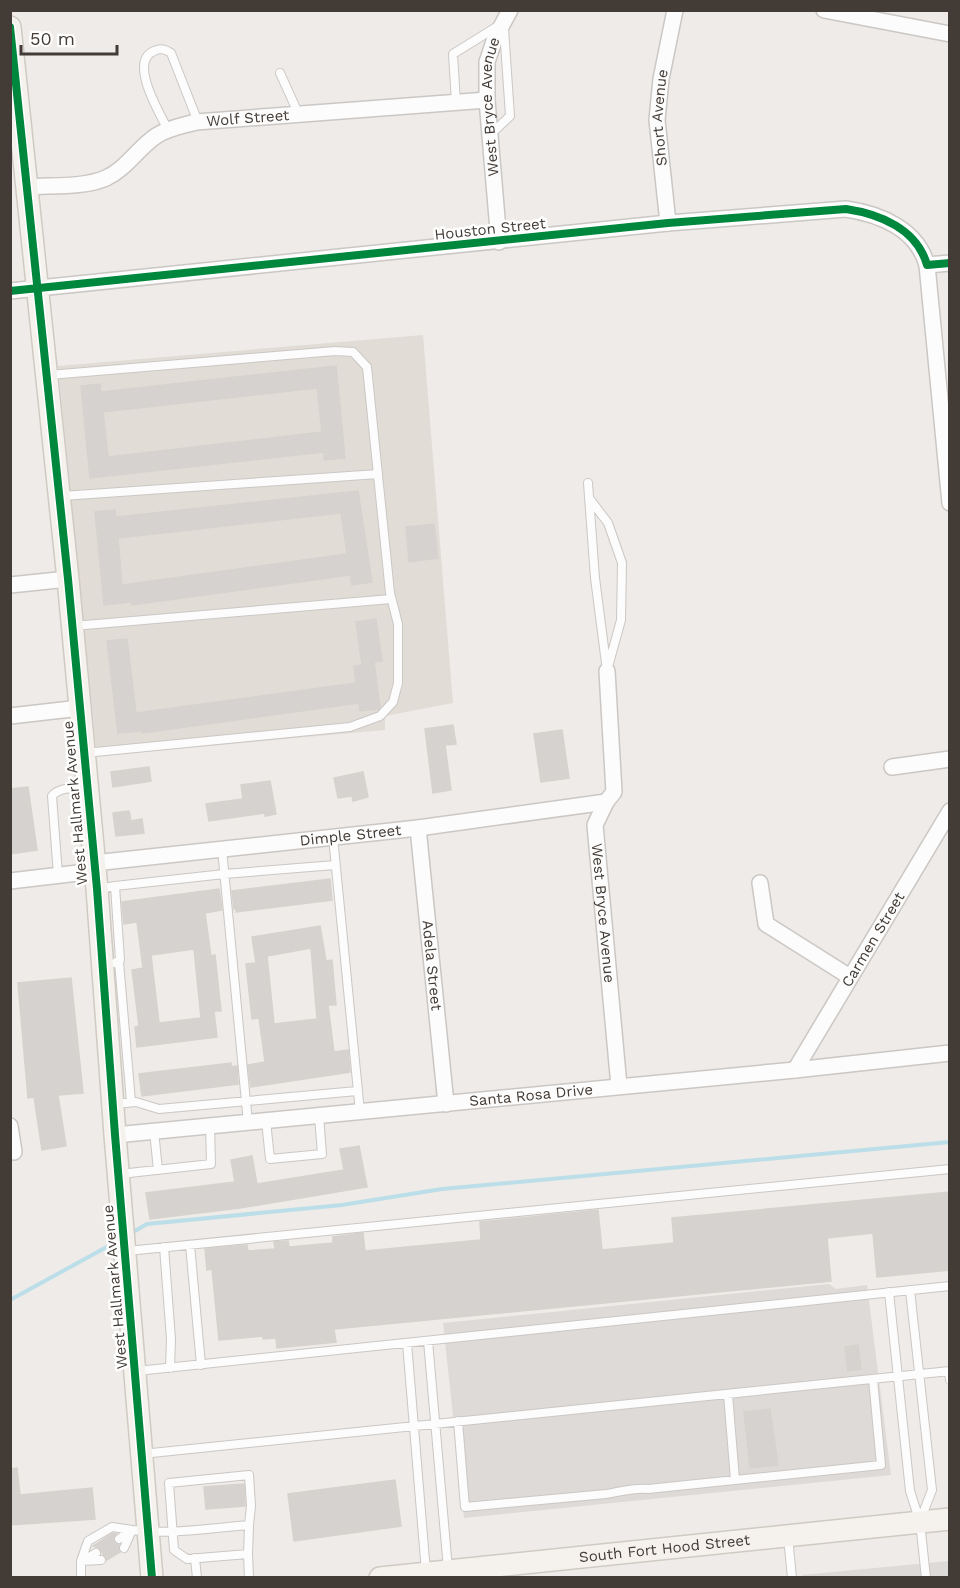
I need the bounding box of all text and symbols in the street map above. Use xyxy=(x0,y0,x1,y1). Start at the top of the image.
scale bar xyxy=(21,18,117,56)
text: 50 m xyxy=(30,28,75,49)
street label: West Bryce Avenue xyxy=(478,35,504,177)
street label: Short Avenue xyxy=(648,67,672,167)
street label: Wolf Street xyxy=(206,106,291,130)
street label: Houston Street xyxy=(433,214,547,244)
street label: West Hallmark Avenue xyxy=(59,720,91,886)
street label: Dimple Street xyxy=(299,821,403,850)
street label: West Bryce Avenue xyxy=(588,842,618,984)
street label: Carmen Street xyxy=(838,888,909,990)
street label: Adela Street xyxy=(418,919,446,1012)
street label: Santa Rosa Drive xyxy=(469,1080,594,1110)
street label: West Hallmark Avenue xyxy=(99,1204,131,1370)
street label: South Fort Hood Street xyxy=(578,1531,752,1566)

